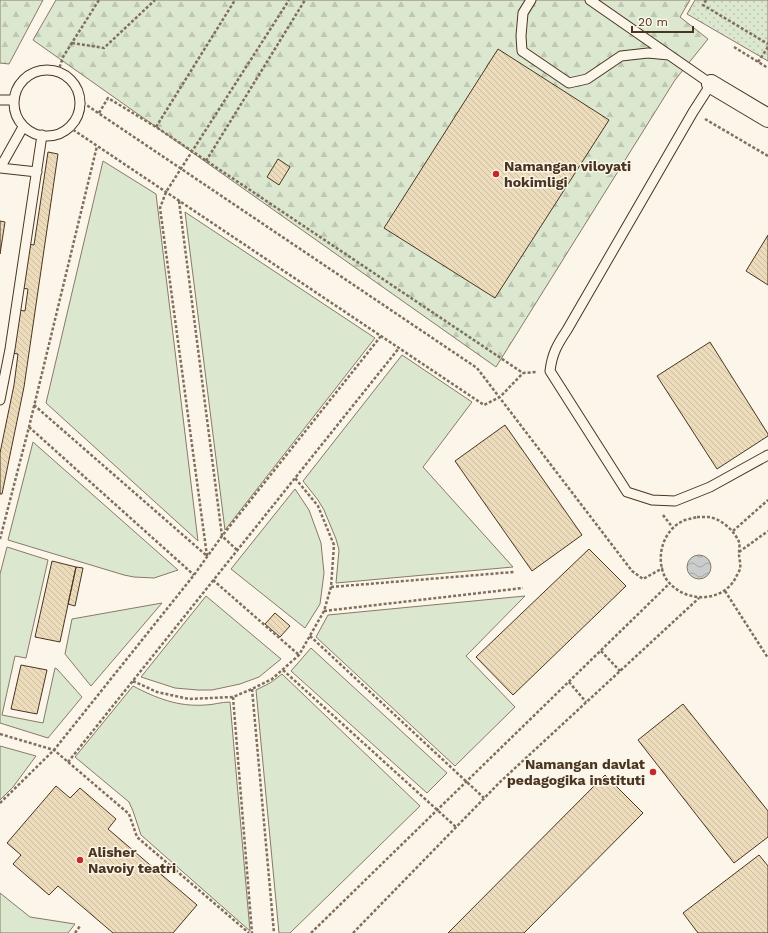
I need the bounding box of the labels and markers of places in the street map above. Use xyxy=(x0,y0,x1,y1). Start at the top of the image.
place label: Namangan viloyati hokimligi xyxy=(504,158,631,190)
marker: Namangan viloyati hokimligi xyxy=(491,169,501,179)
place label: Namangan davlat pedagogika instituti xyxy=(507,756,645,788)
marker: Namangan davlat pedagogika instituti xyxy=(648,767,658,777)
place label: Alisher Navoiy teatri xyxy=(88,844,176,876)
marker: Alisher Navoiy teatri xyxy=(75,855,85,865)

